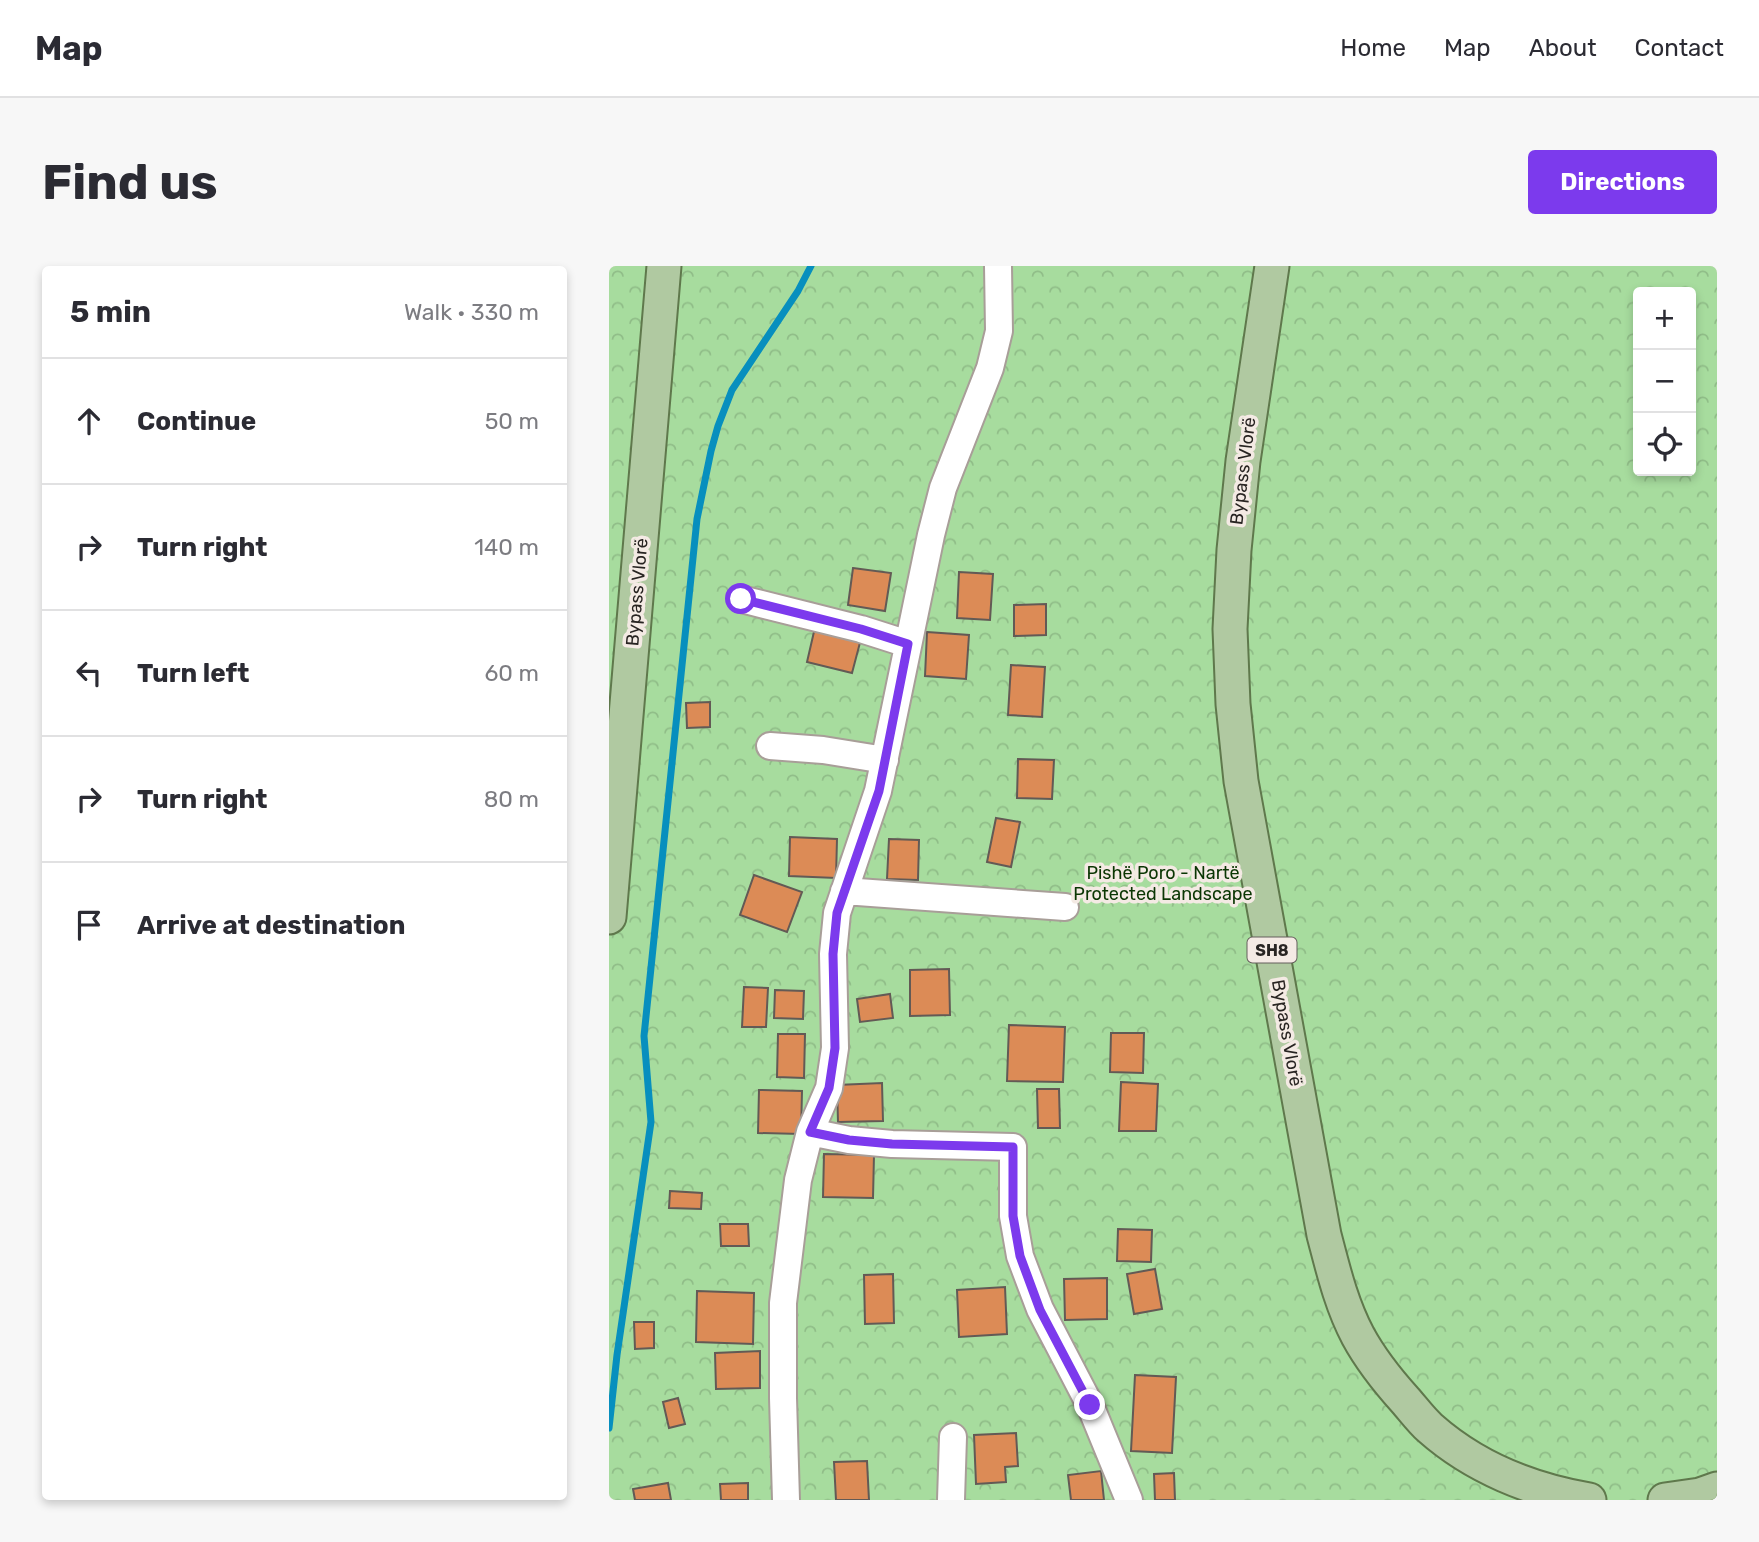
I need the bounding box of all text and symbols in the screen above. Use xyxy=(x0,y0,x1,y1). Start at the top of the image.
text: Map xyxy=(35,29,103,68)
text: Home xyxy=(1340,34,1406,62)
text: Map xyxy=(1444,34,1491,62)
text: About xyxy=(1529,34,1597,62)
text: Contact xyxy=(1635,34,1724,62)
button: Directions xyxy=(1528,150,1717,214)
text: Find us xyxy=(42,153,218,211)
map controls xyxy=(1633,287,1696,476)
button: + xyxy=(1633,287,1696,350)
text: 5 min xyxy=(70,294,151,330)
text: Walk · 330 m xyxy=(404,298,539,326)
button: − xyxy=(1633,350,1696,413)
icon: ahead xyxy=(70,402,108,440)
text: Continue xyxy=(137,406,256,437)
text: 50 m xyxy=(485,407,539,435)
button: locate xyxy=(1633,413,1696,476)
street label: Bypass Vlorë xyxy=(1225,416,1261,526)
icon: right xyxy=(70,528,108,566)
text: Turn right xyxy=(137,532,267,563)
text: 140 m xyxy=(474,533,539,561)
street label: Bypass Vlorë xyxy=(621,537,653,647)
route start xyxy=(725,583,756,614)
icon: left xyxy=(70,654,108,692)
text: Turn left xyxy=(137,658,249,689)
text: 60 m xyxy=(484,659,539,687)
icon: right xyxy=(70,780,108,818)
text: Turn right xyxy=(137,784,267,815)
text: 80 m xyxy=(484,785,539,813)
park label: Pishë Poro - Nartë Protected Landscape xyxy=(1073,862,1253,905)
icon: arrive xyxy=(70,906,108,944)
text: Arrive at destination xyxy=(137,910,405,941)
road number: SH8 xyxy=(1247,937,1297,962)
street label: Bypass Vlorë xyxy=(1267,978,1307,1088)
route end xyxy=(1074,1389,1105,1420)

